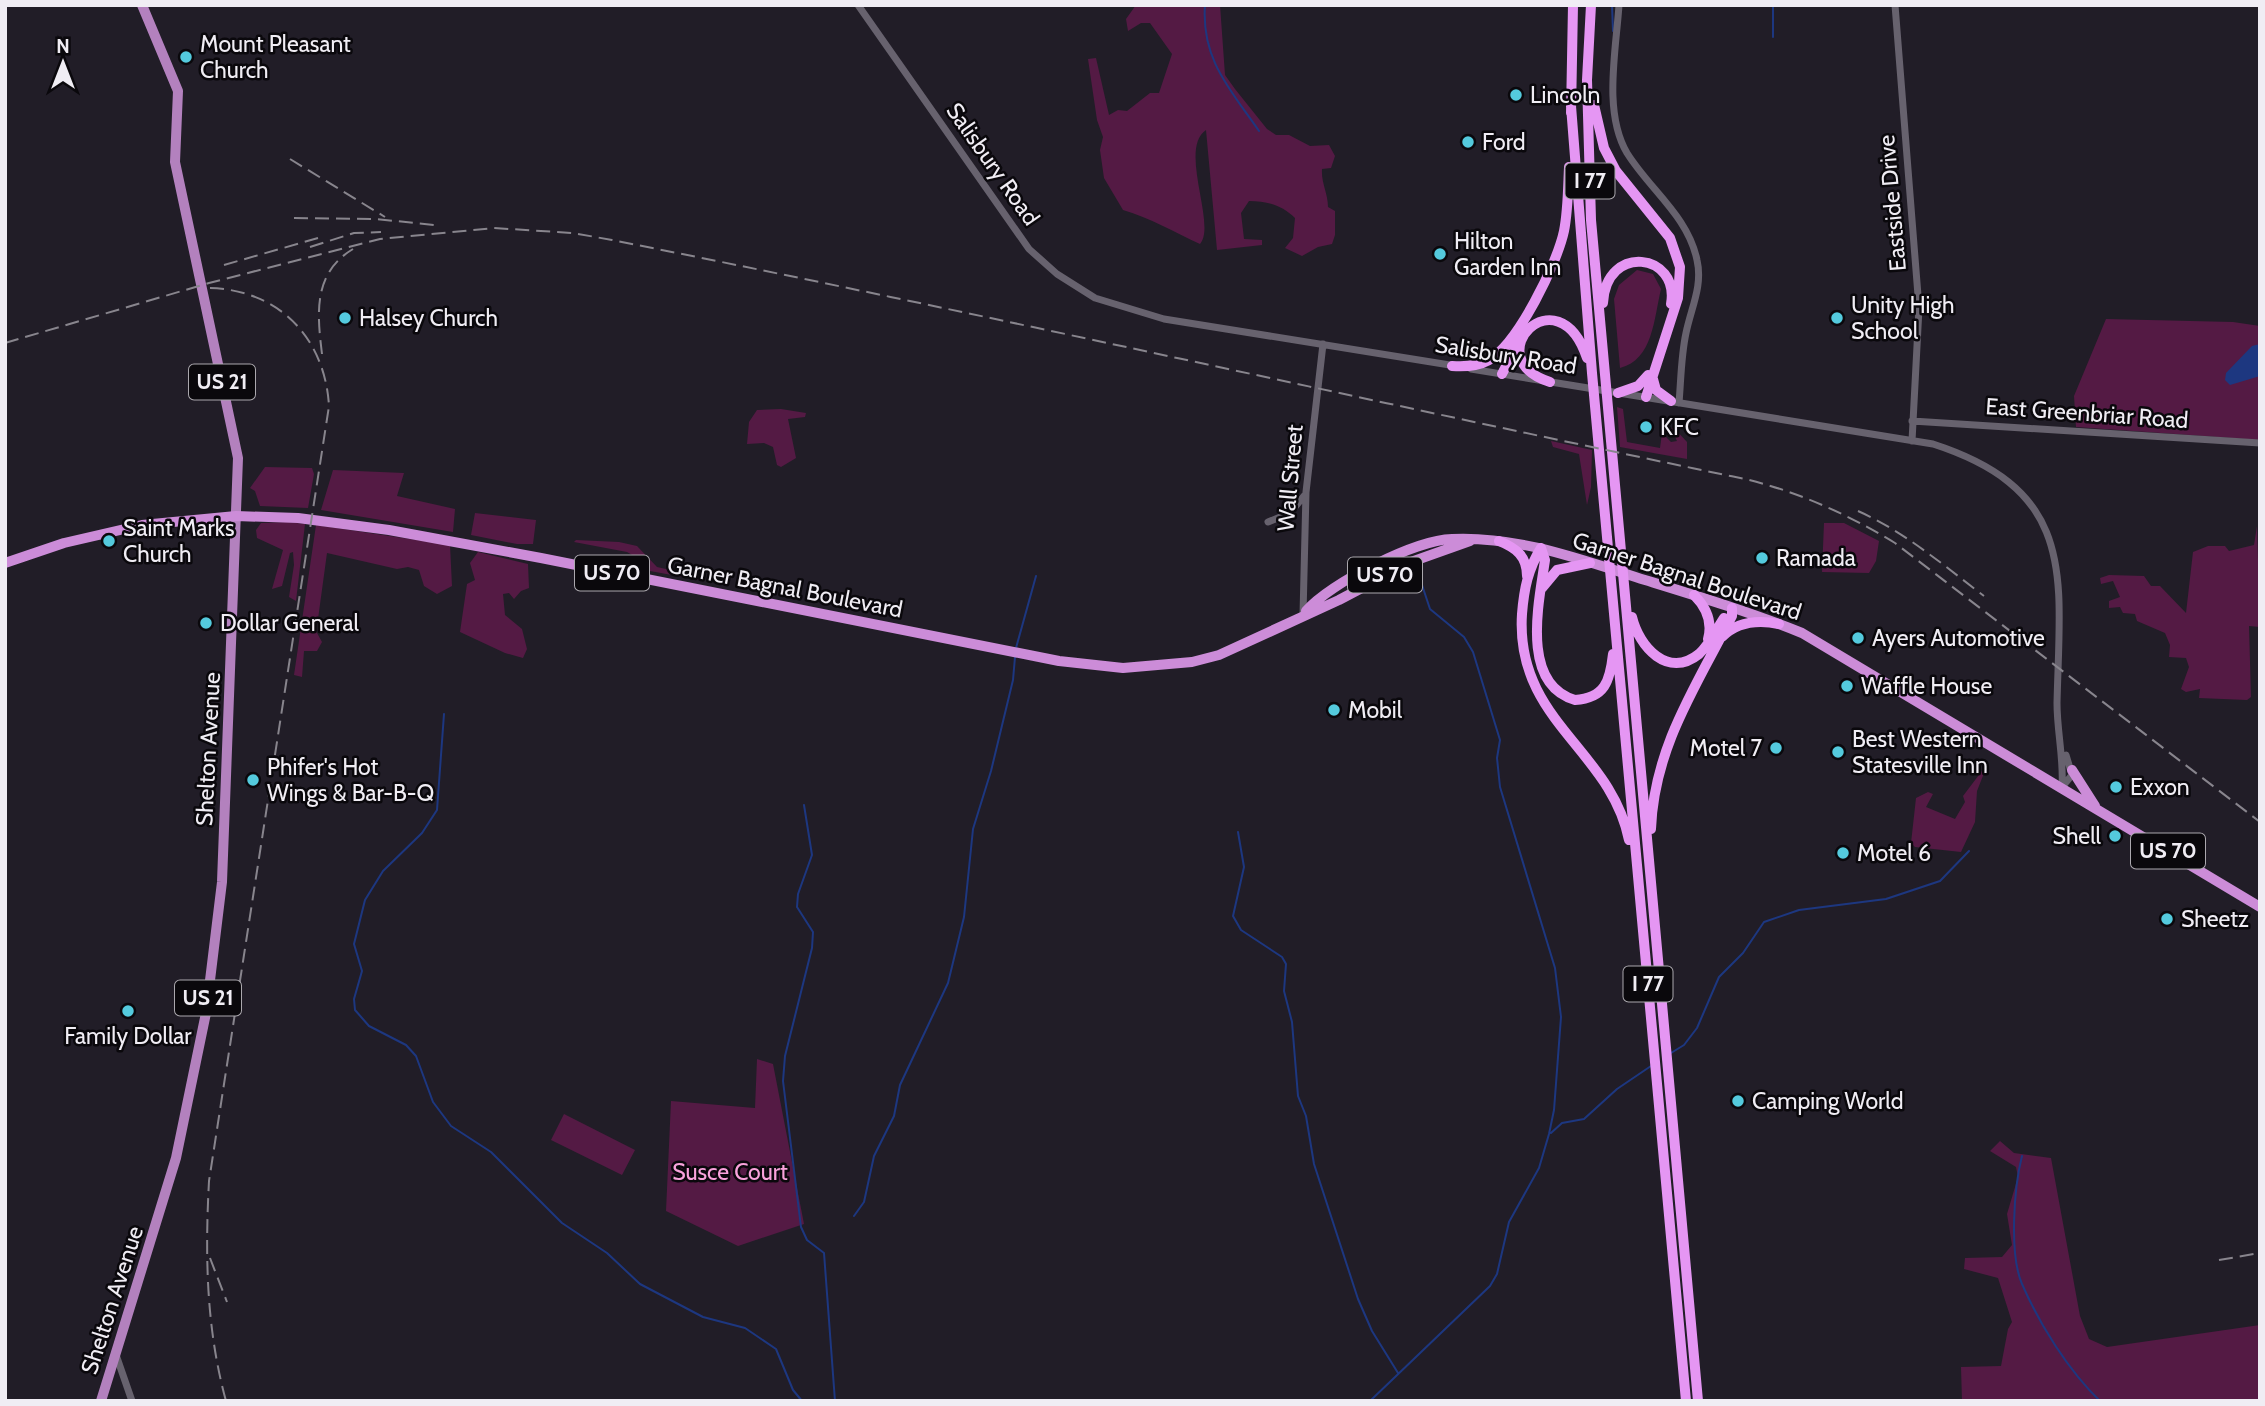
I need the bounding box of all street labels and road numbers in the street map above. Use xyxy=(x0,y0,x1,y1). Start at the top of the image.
street label: Salisbury Road xyxy=(941,97,1045,231)
street label: Eastside Drive xyxy=(1872,133,1912,272)
road number: I 77 xyxy=(1566,164,1614,198)
street label: Salisbury Road xyxy=(1433,330,1579,380)
road number: US 21 xyxy=(189,364,255,400)
street label: East Greenbriar Road xyxy=(1985,392,2189,434)
street label: Wall Street xyxy=(1271,423,1309,533)
street label: Garner Bagnal Boulevard xyxy=(1569,526,1805,626)
street label: Garner Bagnal Boulevard xyxy=(665,550,905,624)
road number: US 70 xyxy=(575,556,649,590)
road number: US 70 xyxy=(1348,558,1422,592)
street label: Shelton Avenue xyxy=(190,671,226,827)
road number: US 70 xyxy=(2131,834,2205,868)
road number: I 77 xyxy=(1624,967,1672,1002)
road number: US 21 xyxy=(175,981,241,1016)
street label: Shelton Avenue xyxy=(75,1222,149,1378)

